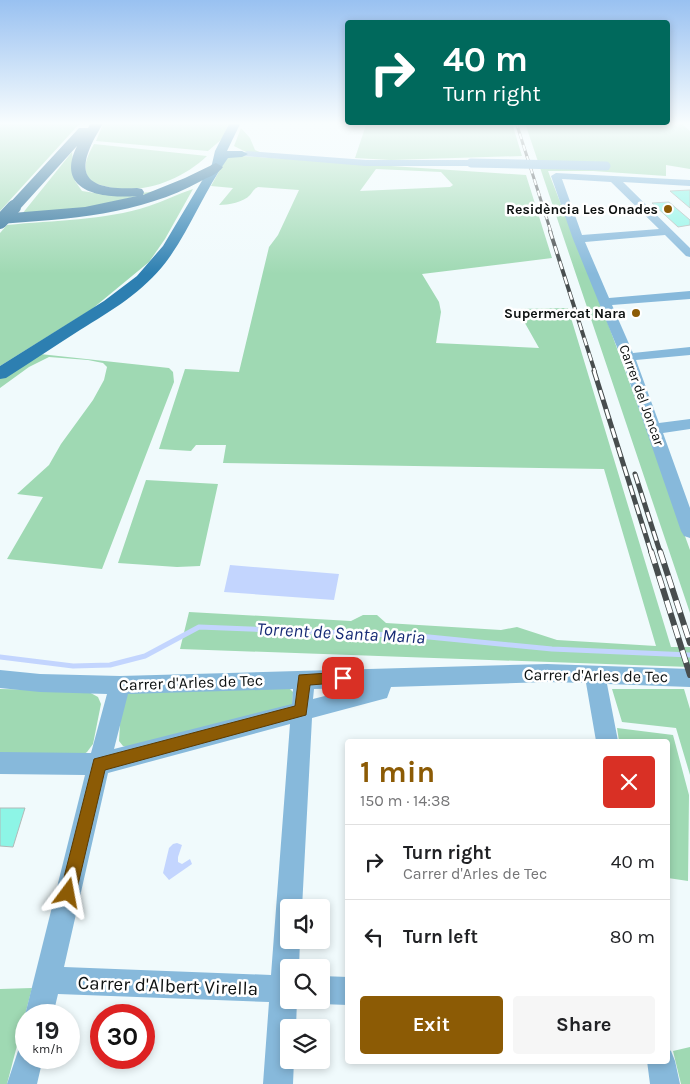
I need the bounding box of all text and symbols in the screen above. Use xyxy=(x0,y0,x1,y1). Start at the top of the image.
text: 40 m xyxy=(443,39,528,80)
icon: right xyxy=(360,40,425,105)
text: Turn right xyxy=(443,81,541,107)
place label: Residència Les Onades xyxy=(506,201,658,218)
marker: Residència Les Onades xyxy=(662,203,674,215)
place label: Supermercat Nara xyxy=(504,305,626,322)
marker: Supermercat Nara xyxy=(630,307,642,319)
street label: Carrer del Joncar xyxy=(615,342,668,449)
water label: Torrent de Santa Maria xyxy=(256,618,426,648)
pin xyxy=(322,657,364,699)
icon: arrive xyxy=(329,664,357,692)
street label: Carrer d'Arles de Tec xyxy=(524,665,668,686)
street label: Carrer d'Arles de Tec xyxy=(119,670,263,695)
text: 1 min xyxy=(360,754,435,790)
button: close xyxy=(603,756,655,808)
text: 150 m · 14:38 xyxy=(360,791,450,810)
text: Turn right xyxy=(403,842,492,864)
icon: right xyxy=(360,848,388,876)
text: 40 m xyxy=(611,851,655,873)
text: Carrer d'Arles de Tec xyxy=(403,864,547,883)
position arrow xyxy=(41,866,93,918)
map controls xyxy=(280,899,330,1069)
button: sound xyxy=(280,899,330,949)
icon: left xyxy=(360,923,388,951)
text: Turn left xyxy=(403,926,478,948)
text: 80 m xyxy=(610,926,655,948)
button: search xyxy=(280,959,330,1009)
street label: Carrer d'Albert Virella xyxy=(77,972,259,1000)
button: Exit xyxy=(360,996,503,1054)
button: Share xyxy=(513,996,655,1054)
speed limit sign: 30 xyxy=(90,1004,155,1069)
text: 19 xyxy=(35,1016,60,1045)
button: layers xyxy=(280,1019,330,1069)
text: km/h xyxy=(32,1042,63,1056)

